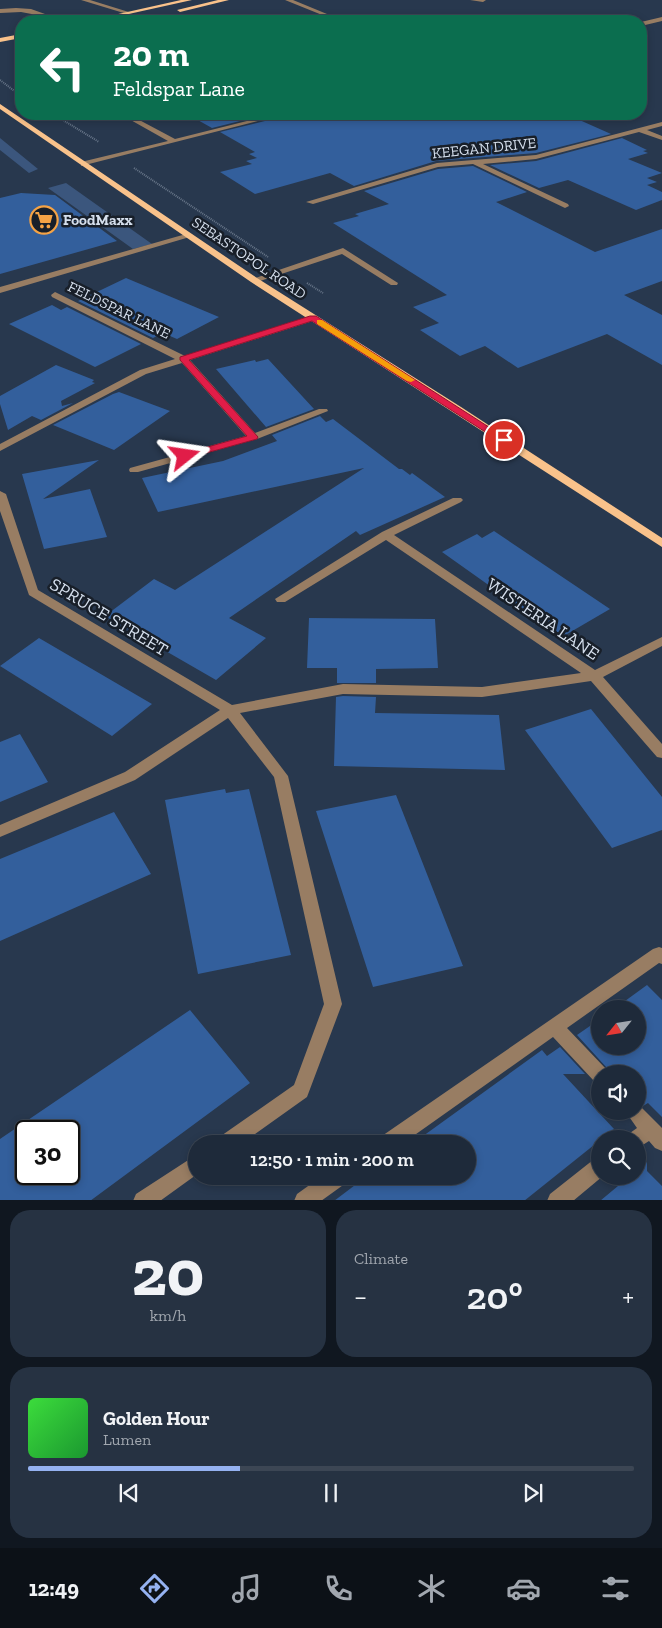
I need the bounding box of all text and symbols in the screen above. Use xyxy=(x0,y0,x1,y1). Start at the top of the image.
text: 20 m xyxy=(113,33,189,75)
icon: left xyxy=(30,35,95,100)
text: Feldspar Lane xyxy=(113,75,245,102)
street label: KEEGAN DRIVE xyxy=(431,134,537,162)
supermarket icon: FoodMaxx xyxy=(29,205,59,235)
place label: FoodMaxx xyxy=(63,211,133,229)
street label: SEBASTOPOL ROAD xyxy=(189,213,309,303)
street label: FELDSPAR LANE xyxy=(65,277,173,343)
pin xyxy=(483,419,525,461)
icon: arrive xyxy=(490,426,518,454)
position arrow xyxy=(158,429,210,481)
street label: SPRUCE STREET xyxy=(46,573,172,661)
street label: WISTERIA LANE xyxy=(482,573,604,665)
north arrow xyxy=(591,1000,646,1055)
map controls xyxy=(591,1000,646,1185)
button: sound xyxy=(591,1065,646,1120)
speed limit sign: 30 xyxy=(15,1120,80,1185)
button: search xyxy=(591,1130,646,1185)
text: 12:50 · 1 min · 200 m xyxy=(250,1148,414,1171)
text: 20 xyxy=(132,1234,204,1312)
text: Climate xyxy=(354,1249,408,1268)
text: 20° xyxy=(467,1273,523,1319)
text: − xyxy=(354,1280,367,1313)
text: + xyxy=(622,1280,634,1313)
text: km/h xyxy=(150,1306,186,1325)
text: Golden Hour xyxy=(103,1407,210,1430)
text: Lumen xyxy=(103,1430,151,1449)
icon: previous xyxy=(115,1479,143,1507)
icon: pause xyxy=(317,1479,345,1507)
icon: next xyxy=(519,1479,547,1507)
icon: directions xyxy=(137,1571,172,1606)
icon: music xyxy=(229,1571,264,1606)
icon: phone xyxy=(321,1571,356,1606)
icon: climate xyxy=(414,1571,449,1606)
icon: car xyxy=(506,1571,541,1606)
icon: filters xyxy=(598,1571,633,1606)
text: 12:49 xyxy=(29,1575,79,1602)

